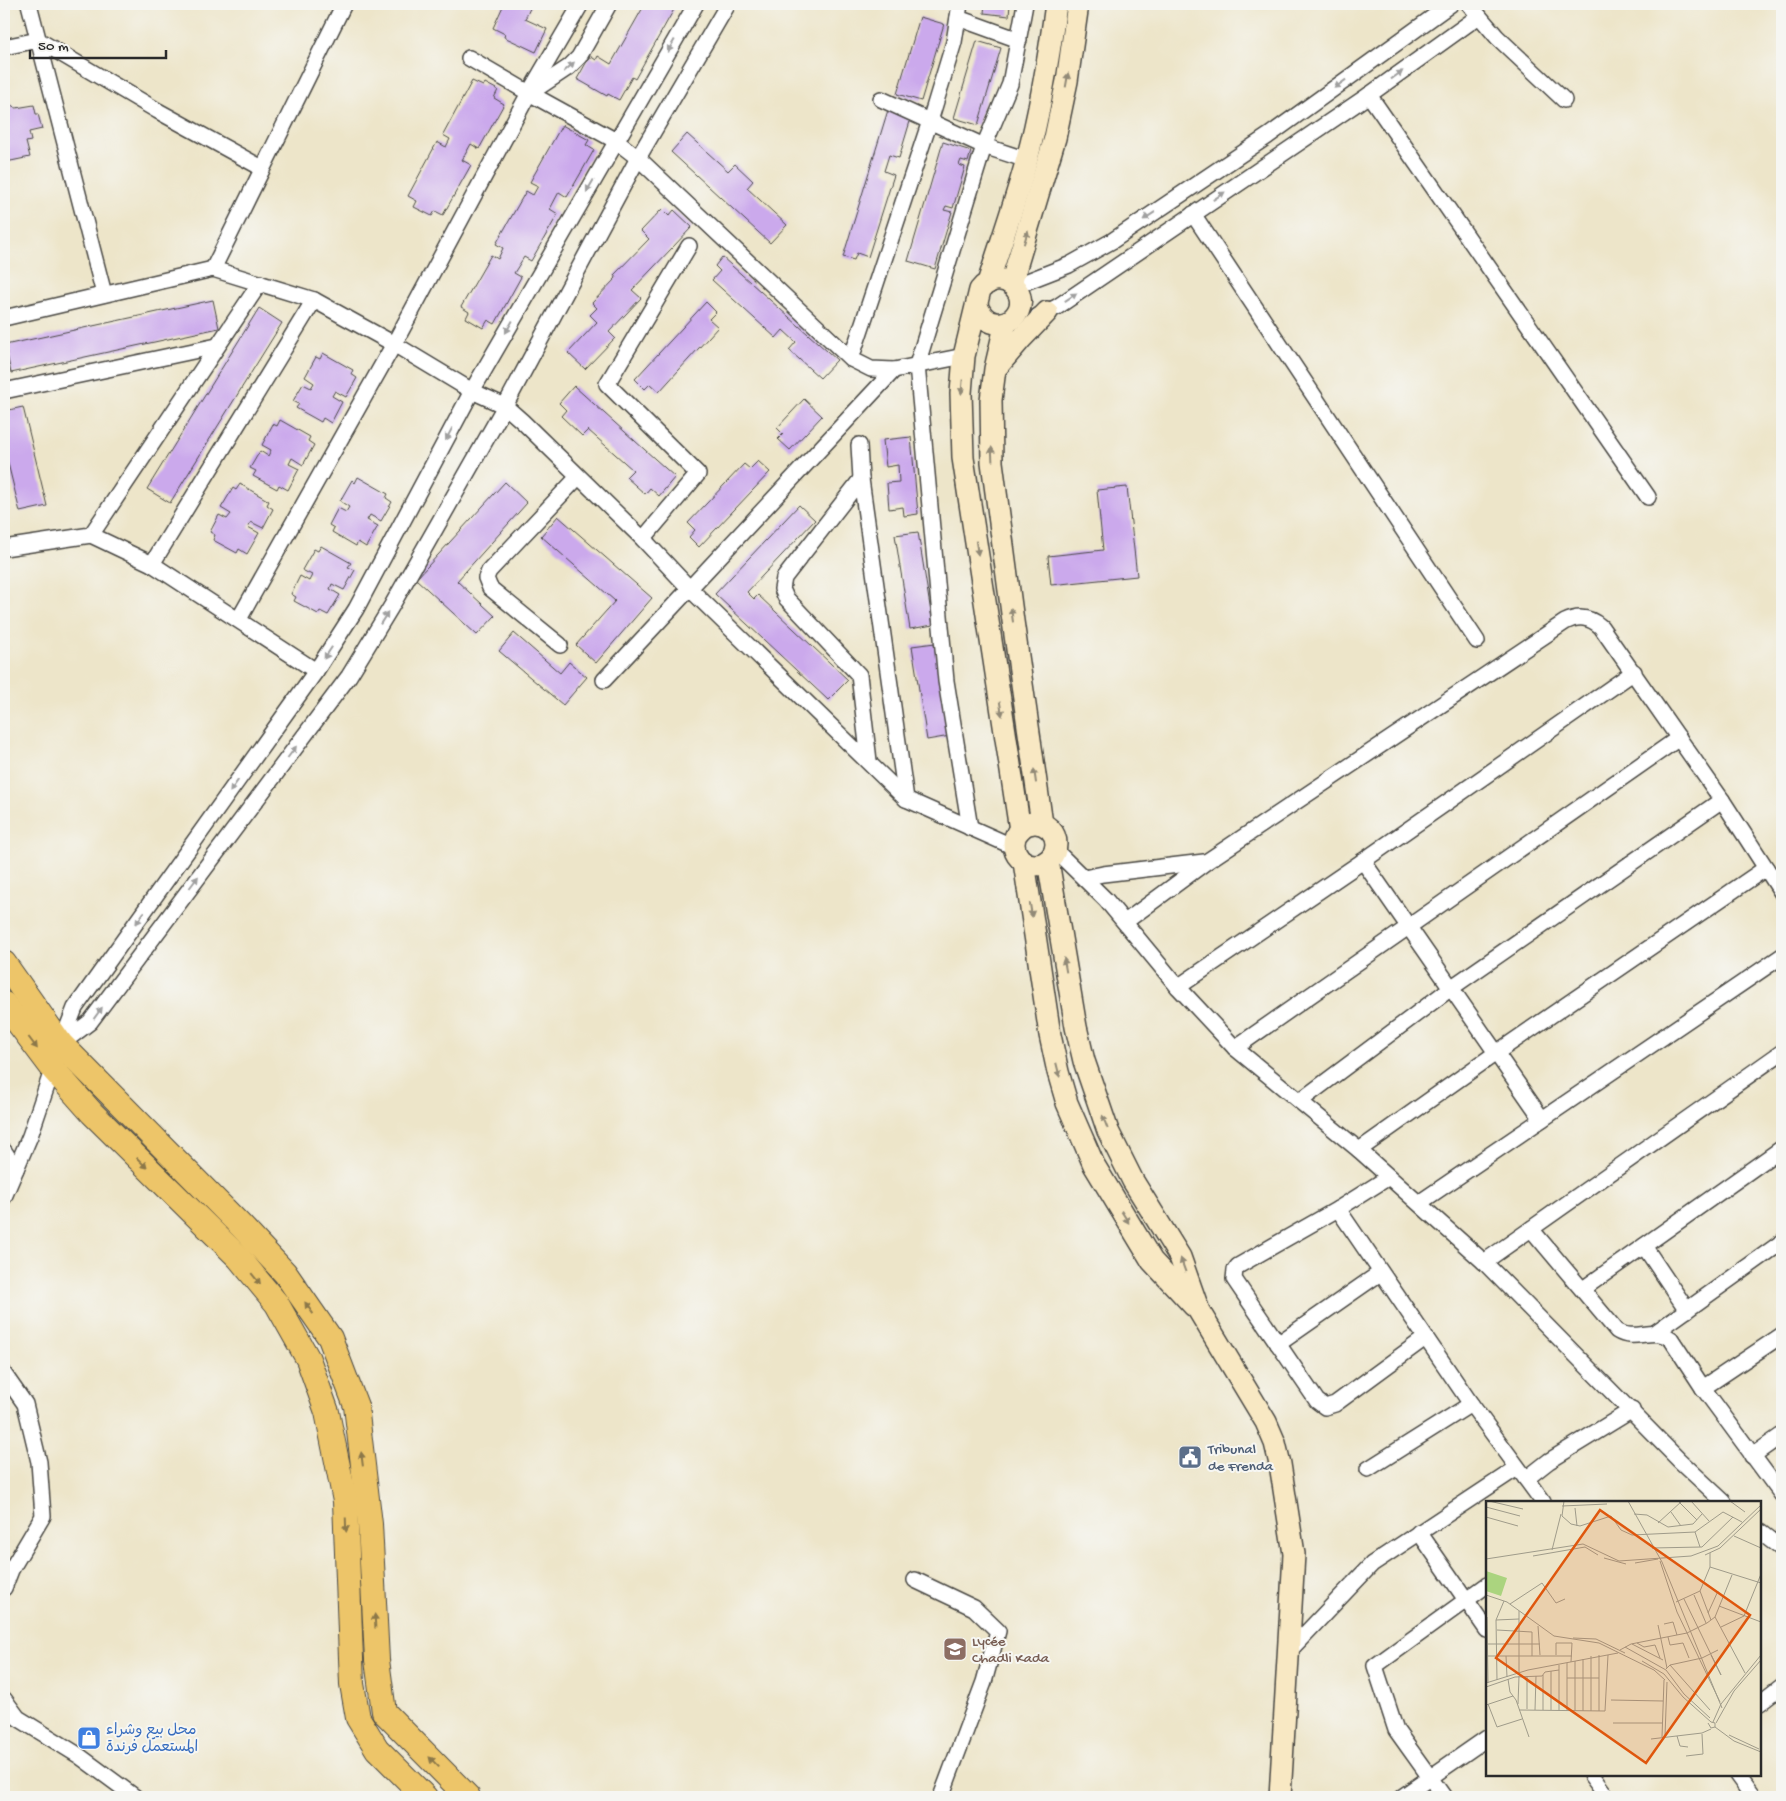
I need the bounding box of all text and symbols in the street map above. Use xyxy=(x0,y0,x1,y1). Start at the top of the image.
scale bar xyxy=(30,28,166,60)
text: 50 m xyxy=(38,38,69,56)
one-way arrow xyxy=(667,39,676,52)
one-way arrow xyxy=(563,61,576,72)
one-way arrow xyxy=(1390,70,1404,80)
one-way arrow xyxy=(1064,72,1072,88)
one-way arrow xyxy=(1334,78,1347,89)
one-way arrow xyxy=(585,180,594,193)
one-way arrow xyxy=(1212,191,1226,201)
one-way arrow xyxy=(1142,211,1156,221)
one-way arrow xyxy=(1022,230,1030,245)
one-way arrow xyxy=(1064,292,1077,302)
one-way arrow xyxy=(504,321,513,334)
one-way arrow xyxy=(957,379,965,395)
one-way arrow xyxy=(445,427,453,442)
one-way arrow xyxy=(987,446,995,462)
one-way arrow xyxy=(973,540,981,556)
one-way arrow xyxy=(1008,607,1016,623)
one-way arrow xyxy=(380,612,389,625)
one-way arrow xyxy=(323,646,332,659)
one-way arrow xyxy=(998,701,1006,717)
one-way arrow xyxy=(286,746,297,759)
one-way arrow xyxy=(1031,768,1039,784)
one-way arrow xyxy=(229,779,239,793)
one-way arrow xyxy=(189,875,199,889)
one-way arrow xyxy=(1027,902,1035,918)
one-way arrow xyxy=(135,911,145,925)
one-way arrow xyxy=(1061,957,1069,973)
one-way arrow xyxy=(93,1006,103,1020)
one-way arrow xyxy=(28,1036,38,1050)
one-way arrow xyxy=(1054,1062,1062,1077)
one-way arrow xyxy=(1101,1115,1108,1130)
one-way arrow xyxy=(136,1157,148,1169)
one-way arrow xyxy=(1120,1210,1129,1224)
one-way arrow xyxy=(1179,1257,1186,1272)
one-way arrow xyxy=(251,1272,262,1285)
one-way arrow xyxy=(304,1301,314,1315)
place label: Tribunal de Frenda xyxy=(1207,1441,1274,1476)
public building icon: Tribunal de Frenda xyxy=(1177,1444,1203,1470)
one-way arrow xyxy=(358,1451,366,1467)
inset map xyxy=(1486,1501,1761,1776)
one-way arrow xyxy=(342,1518,350,1534)
one-way arrow xyxy=(371,1613,379,1629)
place label: Lycée Chadli Kada xyxy=(972,1633,1050,1668)
school or university icon: Lycée Chadli Kada xyxy=(942,1636,968,1662)
place label: محل بيع وشراء المستعمل فرندة xyxy=(106,1722,198,1757)
shop icon: محل بيع وشراء المستعمل فرندة xyxy=(76,1725,102,1751)
one-way arrow xyxy=(428,1757,440,1769)

